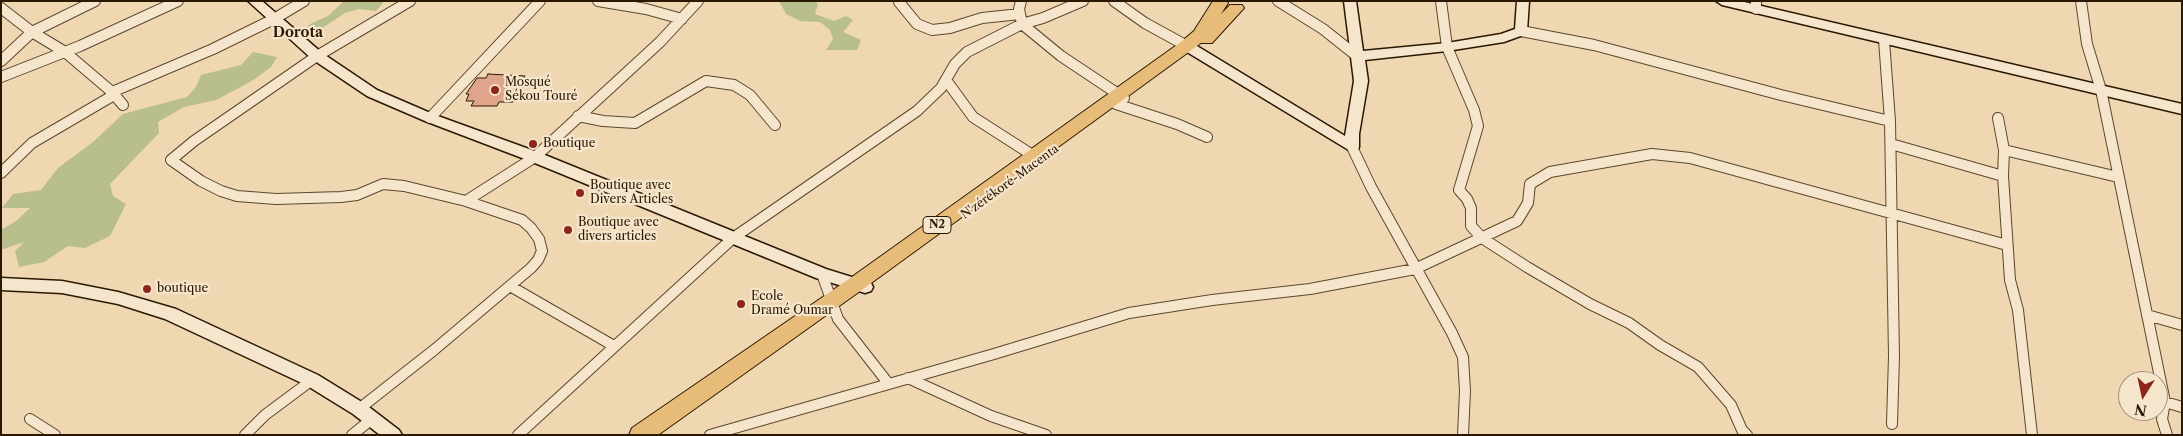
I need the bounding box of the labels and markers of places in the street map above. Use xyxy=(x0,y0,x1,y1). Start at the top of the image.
place label: Mosqué Sékou Touré xyxy=(505,76,578,104)
marker: Mosqué Sékou Touré xyxy=(489,84,501,96)
place label: Boutique xyxy=(543,137,595,151)
marker: Boutique xyxy=(527,138,539,150)
place label: Boutique avec Divers Articles xyxy=(590,179,673,207)
marker: Boutique avec Divers Articles xyxy=(574,187,586,199)
place label: Boutique avec divers articles xyxy=(578,216,659,244)
marker: Boutique avec divers articles xyxy=(562,224,574,236)
place label: boutique xyxy=(157,282,208,296)
marker: boutique xyxy=(141,283,153,295)
place label: Ecole Dramé Oumar xyxy=(751,290,833,318)
marker: Ecole Dramé Oumar xyxy=(735,298,747,310)

